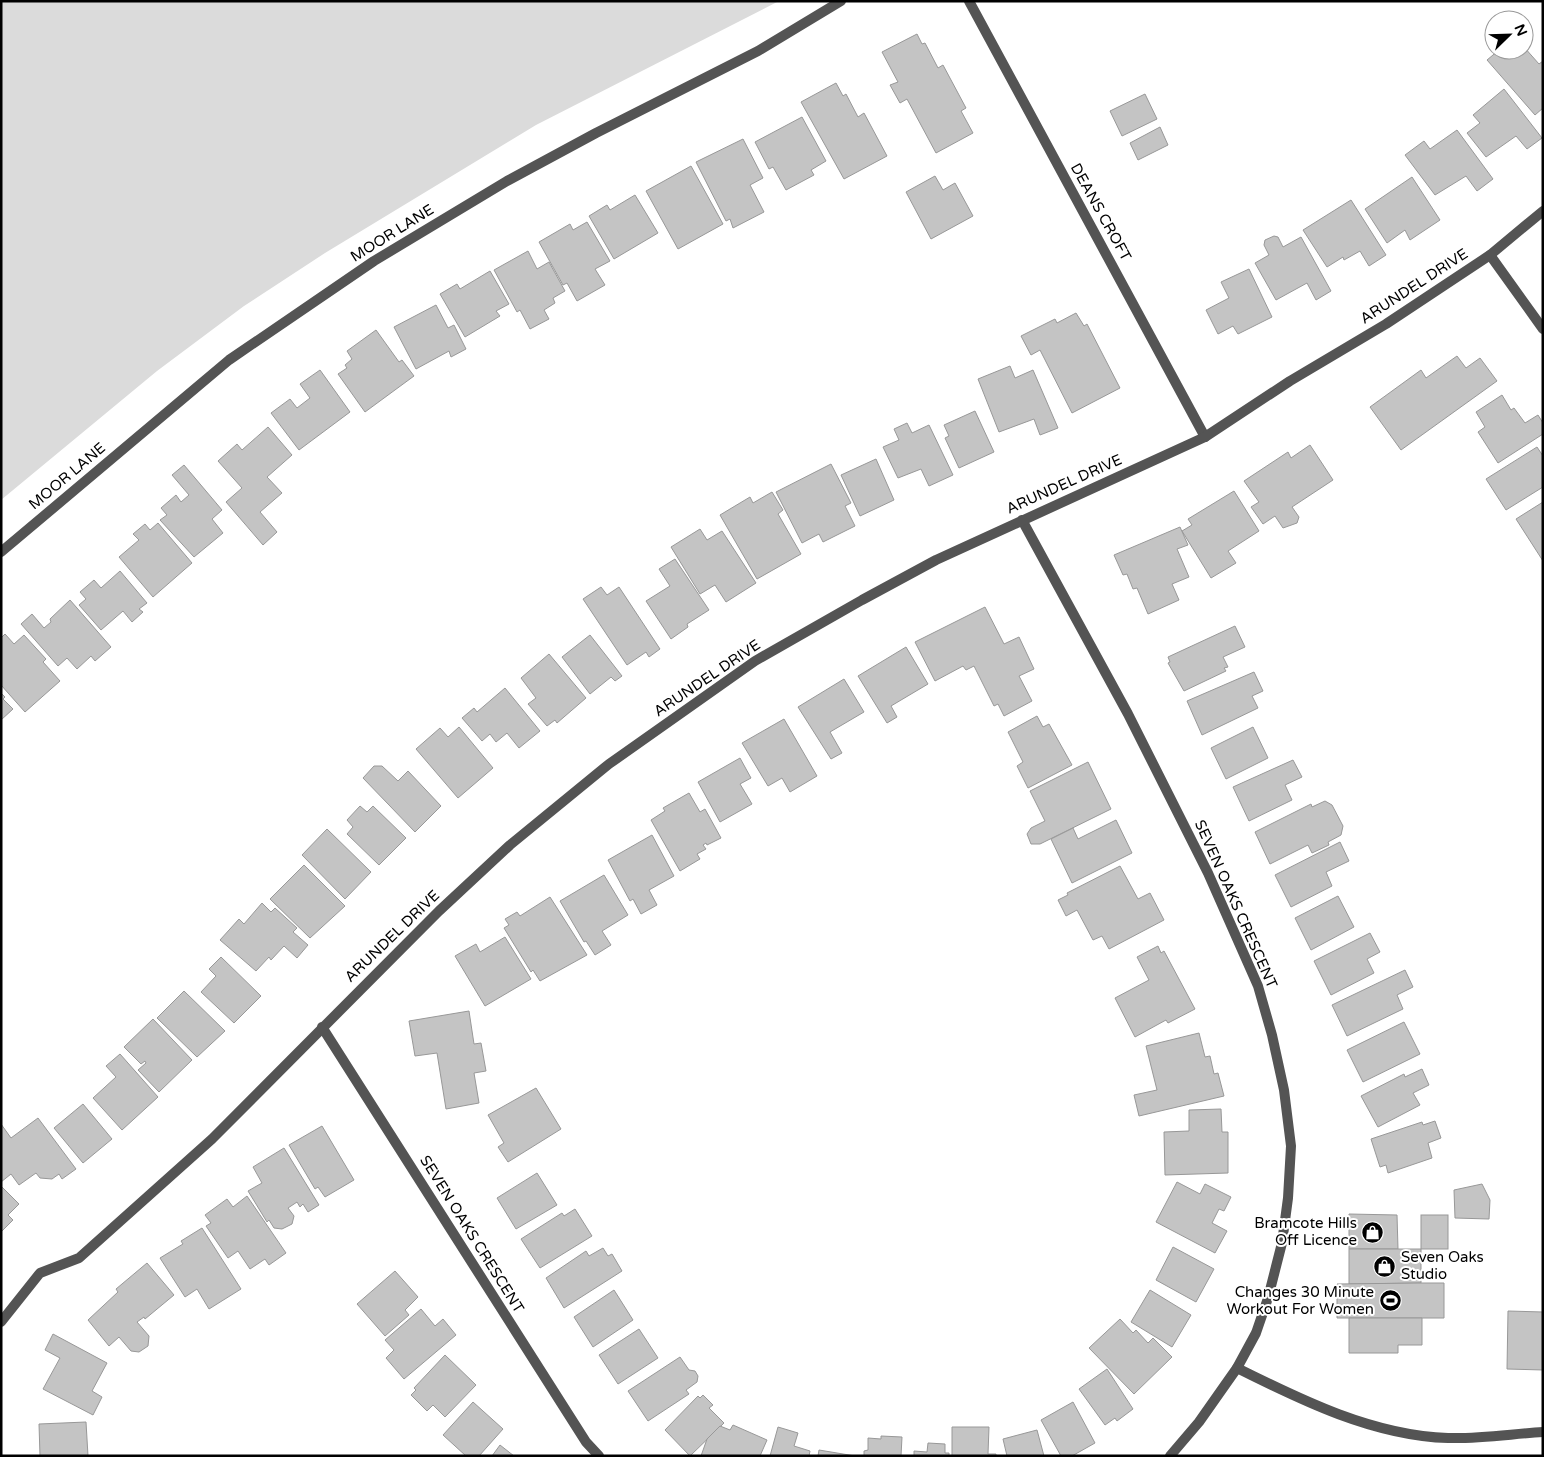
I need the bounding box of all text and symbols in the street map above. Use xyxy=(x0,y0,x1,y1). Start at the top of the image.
north arrow xyxy=(1484,10,1534,60)
text: N xyxy=(1510,22,1531,39)
street label: DEANS CROFT xyxy=(1067,160,1135,264)
street label: MOOR LANE xyxy=(347,200,437,266)
street label: ARUNDEL DRIVE xyxy=(1357,244,1471,328)
street label: MOOR LANE xyxy=(25,439,109,513)
street label: ARUNDEL DRIVE xyxy=(1003,450,1125,518)
street label: ARUNDEL DRIVE xyxy=(650,636,764,720)
street label: SEVEN OAKS CRESCENT xyxy=(1191,817,1281,991)
street label: ARUNDEL DRIVE xyxy=(341,886,443,986)
street label: SEVEN OAKS CRESCENT xyxy=(416,1152,528,1316)
place label: Bramcote Hills Off Licence xyxy=(1254,1214,1357,1249)
shop icon: Bramcote Hills Off Licence xyxy=(1361,1220,1385,1244)
place label: Seven Oaks Studio xyxy=(1401,1248,1484,1283)
shop icon: Seven Oaks Studio xyxy=(1373,1254,1397,1278)
place label: Changes 30 Minute Workout For Women xyxy=(1226,1283,1374,1318)
sports icon: Changes 30 Minute Workout For Women xyxy=(1378,1289,1402,1313)

